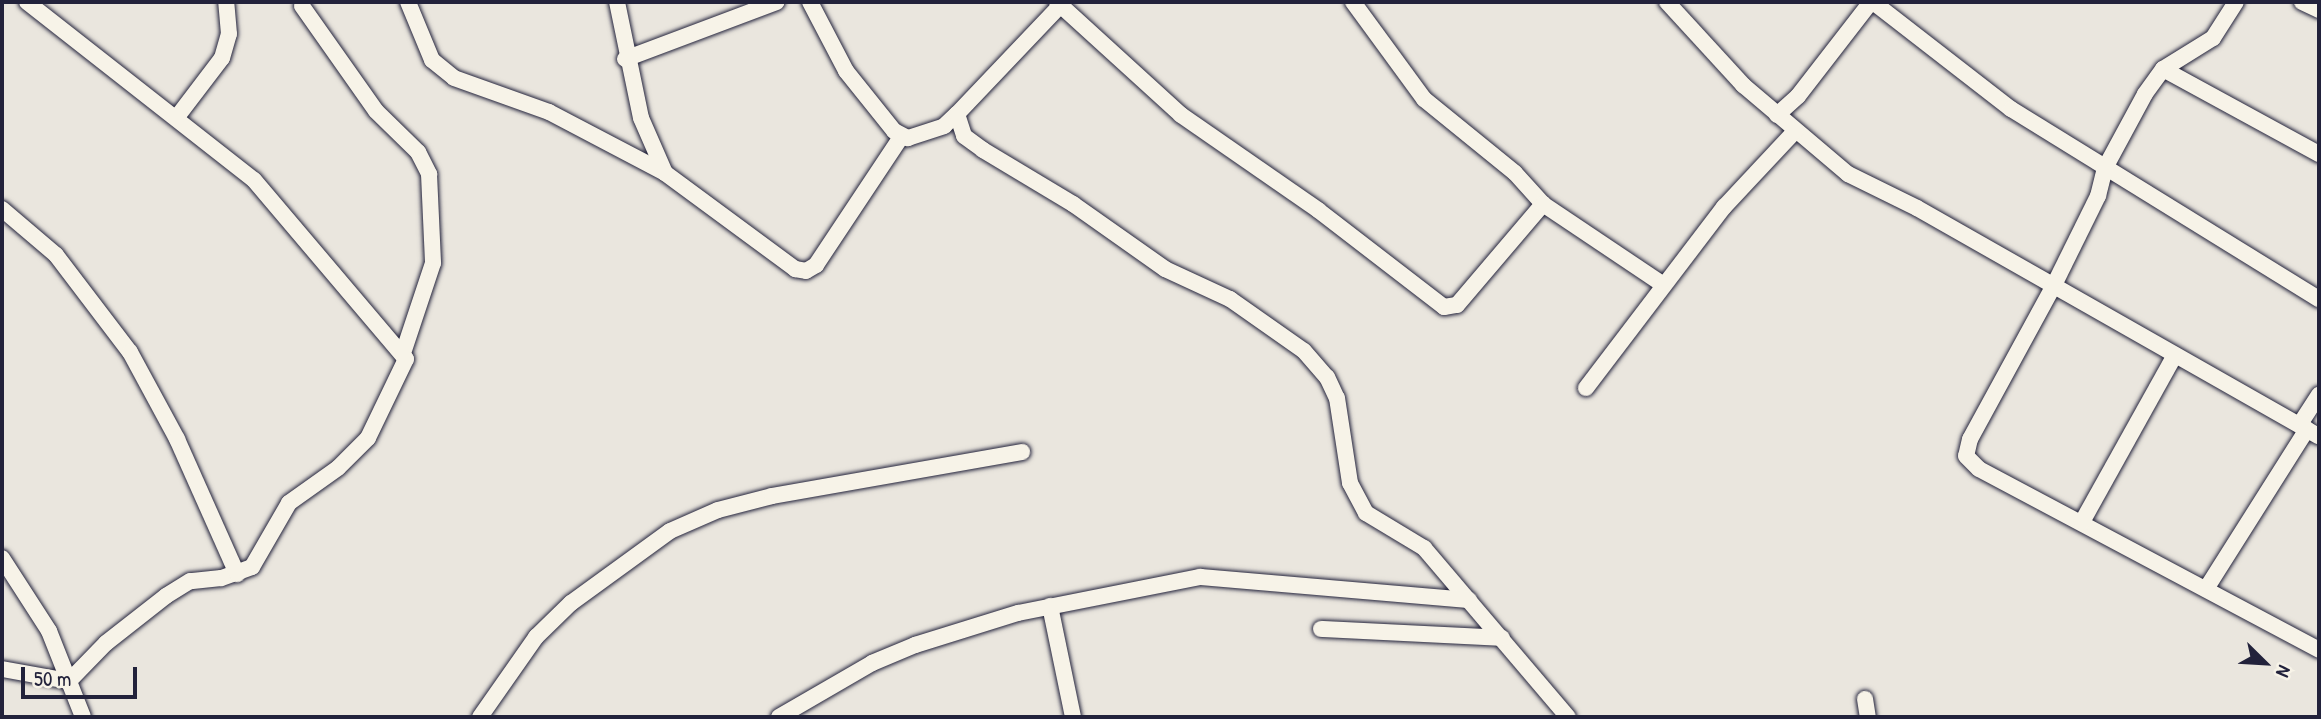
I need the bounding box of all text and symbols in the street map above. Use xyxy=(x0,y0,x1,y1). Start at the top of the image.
north arrow xyxy=(2230,628,2300,698)
scale bar xyxy=(24,652,140,696)
text: N xyxy=(2270,662,2298,681)
text: 50 m xyxy=(34,664,71,693)

